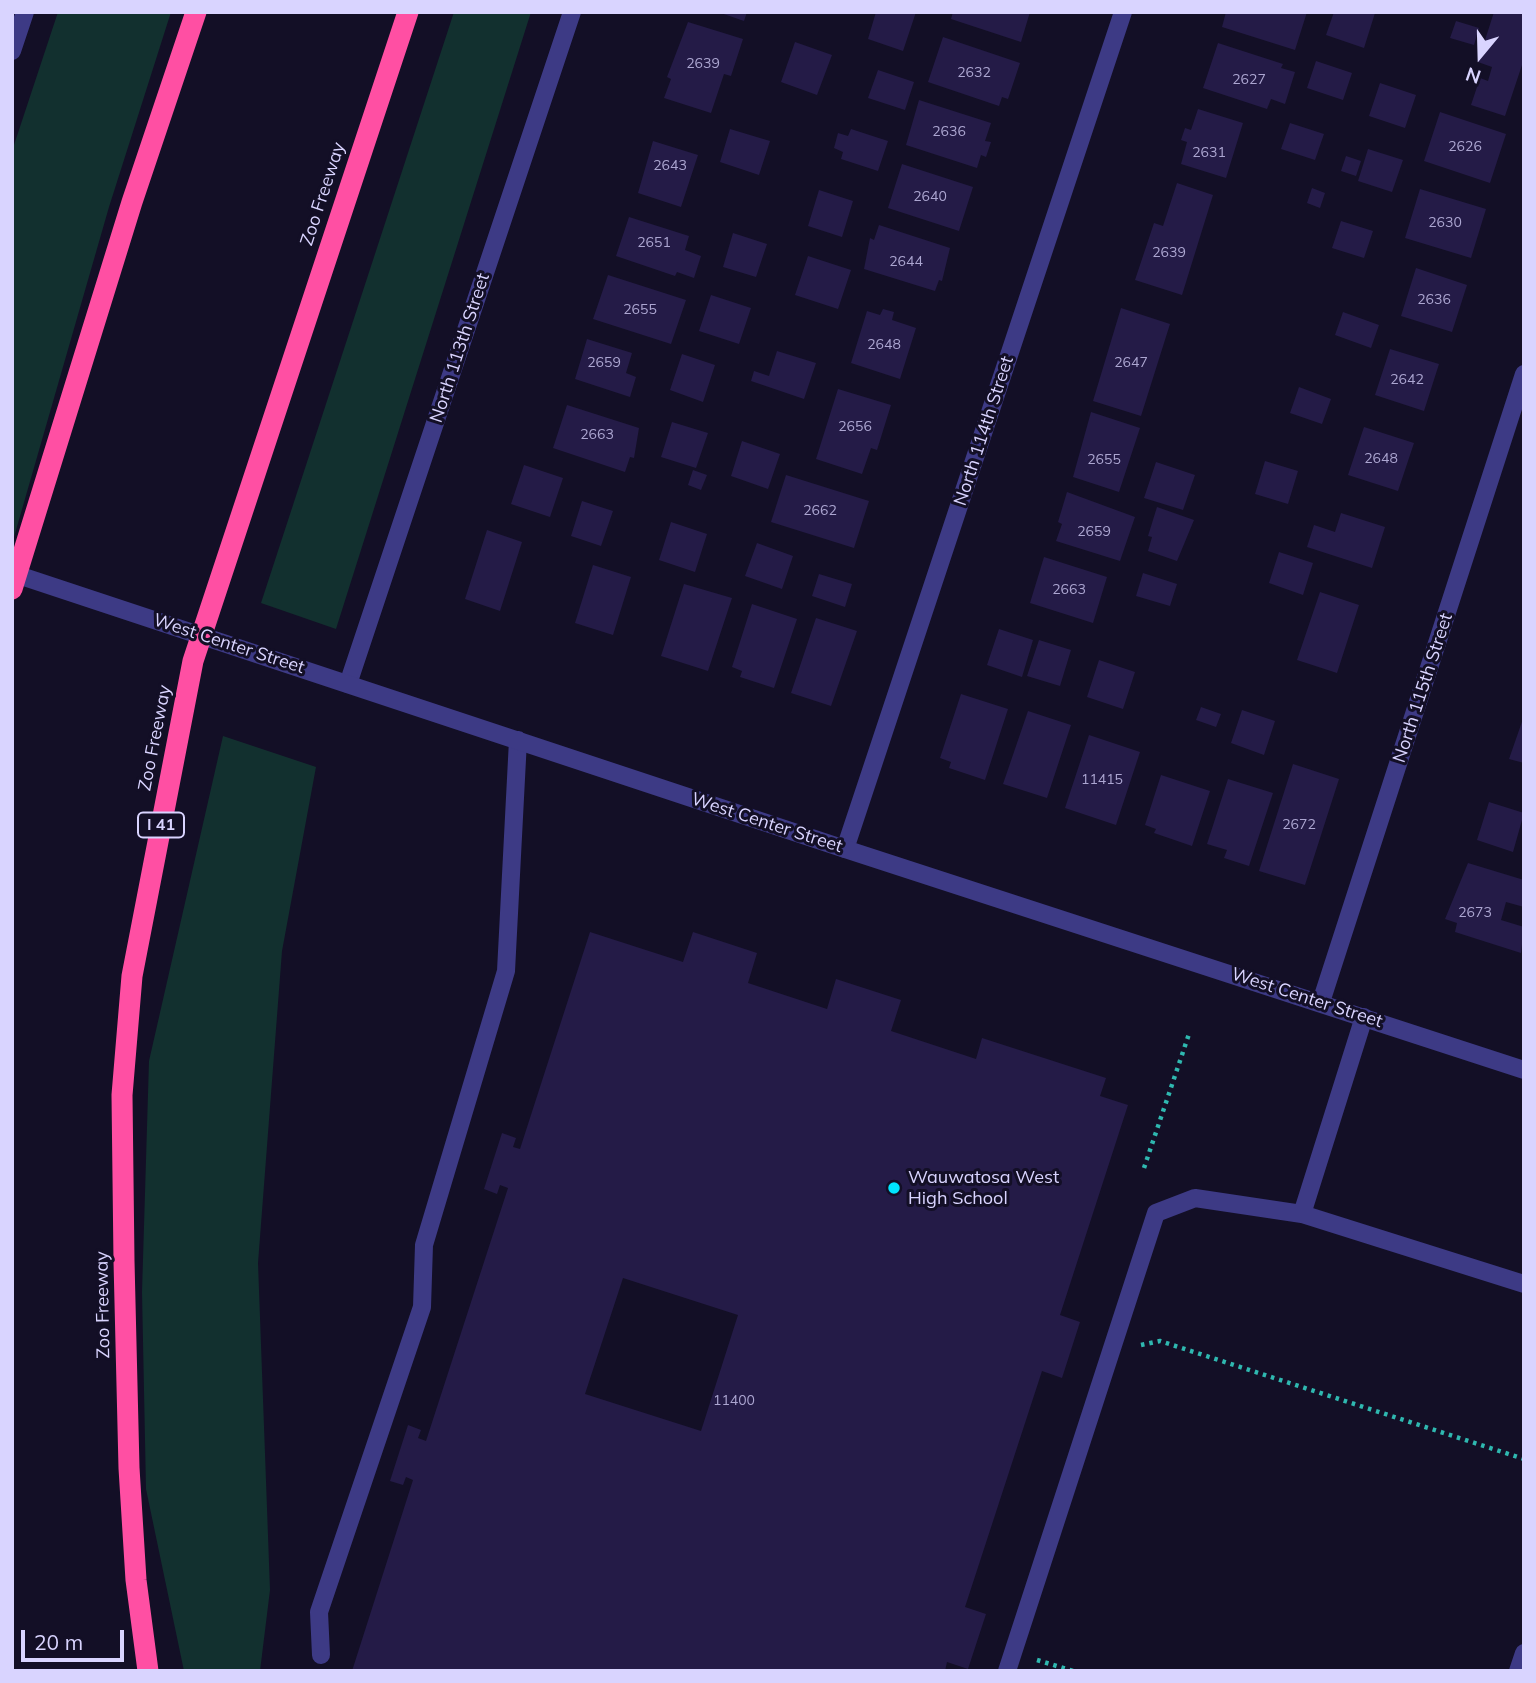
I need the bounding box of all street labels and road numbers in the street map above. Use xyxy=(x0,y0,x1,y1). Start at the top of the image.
street label: Zoo Freeway xyxy=(296,140,350,248)
street label: North 113th Street xyxy=(426,270,494,426)
street label: North 114th Street xyxy=(950,353,1018,509)
street label: West Center Street xyxy=(151,609,307,679)
street label: North 115th Street xyxy=(1389,610,1457,766)
street label: Zoo Freeway xyxy=(134,683,176,793)
street label: West Center Street xyxy=(689,788,845,858)
road number: I 41 xyxy=(138,812,184,838)
street label: West Center Street xyxy=(1229,963,1385,1033)
street label: Zoo Freeway xyxy=(91,1251,115,1359)

